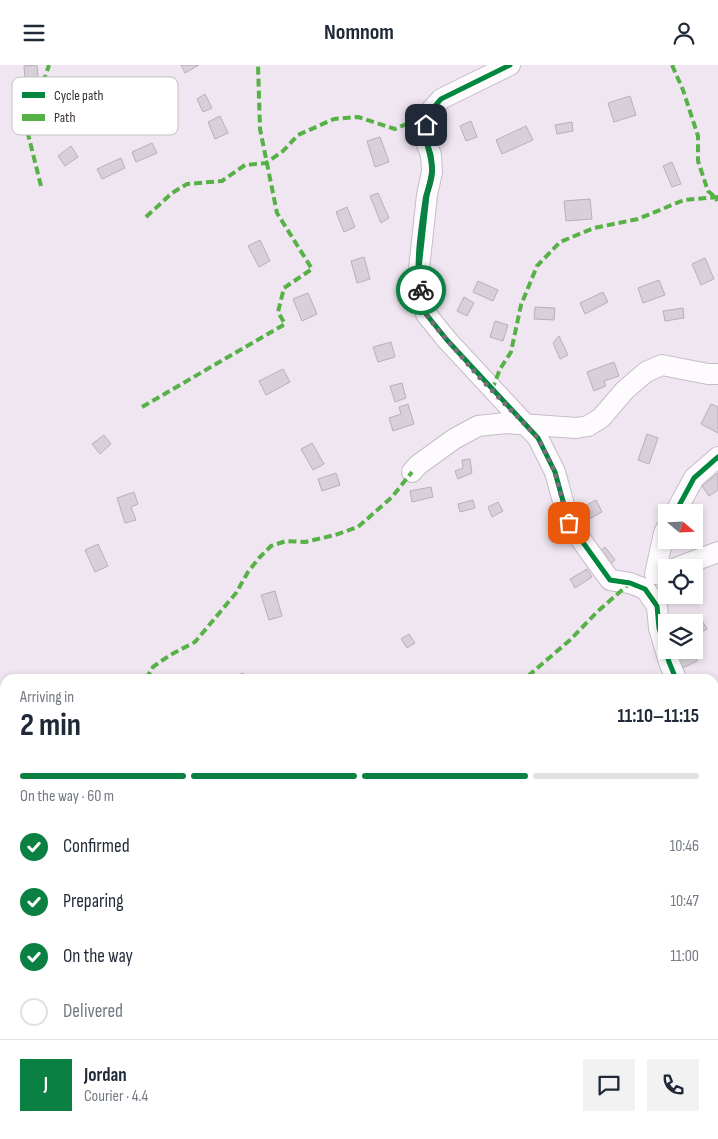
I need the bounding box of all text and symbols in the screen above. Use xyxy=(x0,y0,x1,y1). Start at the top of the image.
icon: menu xyxy=(20,19,48,47)
text: Nomnom xyxy=(324,19,394,46)
icon: person xyxy=(670,19,698,47)
legend xyxy=(12,77,178,135)
text: Cycle path xyxy=(54,87,104,104)
pin xyxy=(405,104,447,146)
text: Path xyxy=(54,109,75,126)
icon: home xyxy=(412,111,440,139)
courier xyxy=(396,265,446,315)
icon: bike xyxy=(407,276,435,304)
pin xyxy=(548,502,590,544)
north arrow xyxy=(658,504,702,549)
map controls xyxy=(658,504,703,659)
icon: bag xyxy=(555,509,583,537)
button: locate xyxy=(658,559,703,604)
button: layers xyxy=(658,614,703,659)
text: Arriving in xyxy=(20,688,74,707)
text: 11:10–11:15 xyxy=(617,705,699,728)
text: 2 min xyxy=(20,706,81,745)
text: On the way · 60 m xyxy=(20,787,114,806)
icon: check xyxy=(20,833,48,861)
text: Confirmed xyxy=(63,835,130,858)
text: 10:46 xyxy=(670,837,699,856)
icon: check xyxy=(20,888,48,916)
text: Preparing xyxy=(63,890,124,913)
text: 10:47 xyxy=(670,892,699,911)
icon: check xyxy=(20,943,48,971)
text: On the way xyxy=(63,945,133,968)
text: 11:00 xyxy=(671,947,699,966)
text: Delivered xyxy=(63,1000,123,1023)
button: chat xyxy=(583,1059,635,1111)
button: phone xyxy=(647,1059,699,1111)
text: Jordan xyxy=(84,1064,127,1087)
text: J xyxy=(44,1073,48,1096)
text: Courier · 4.4 xyxy=(84,1087,148,1106)

